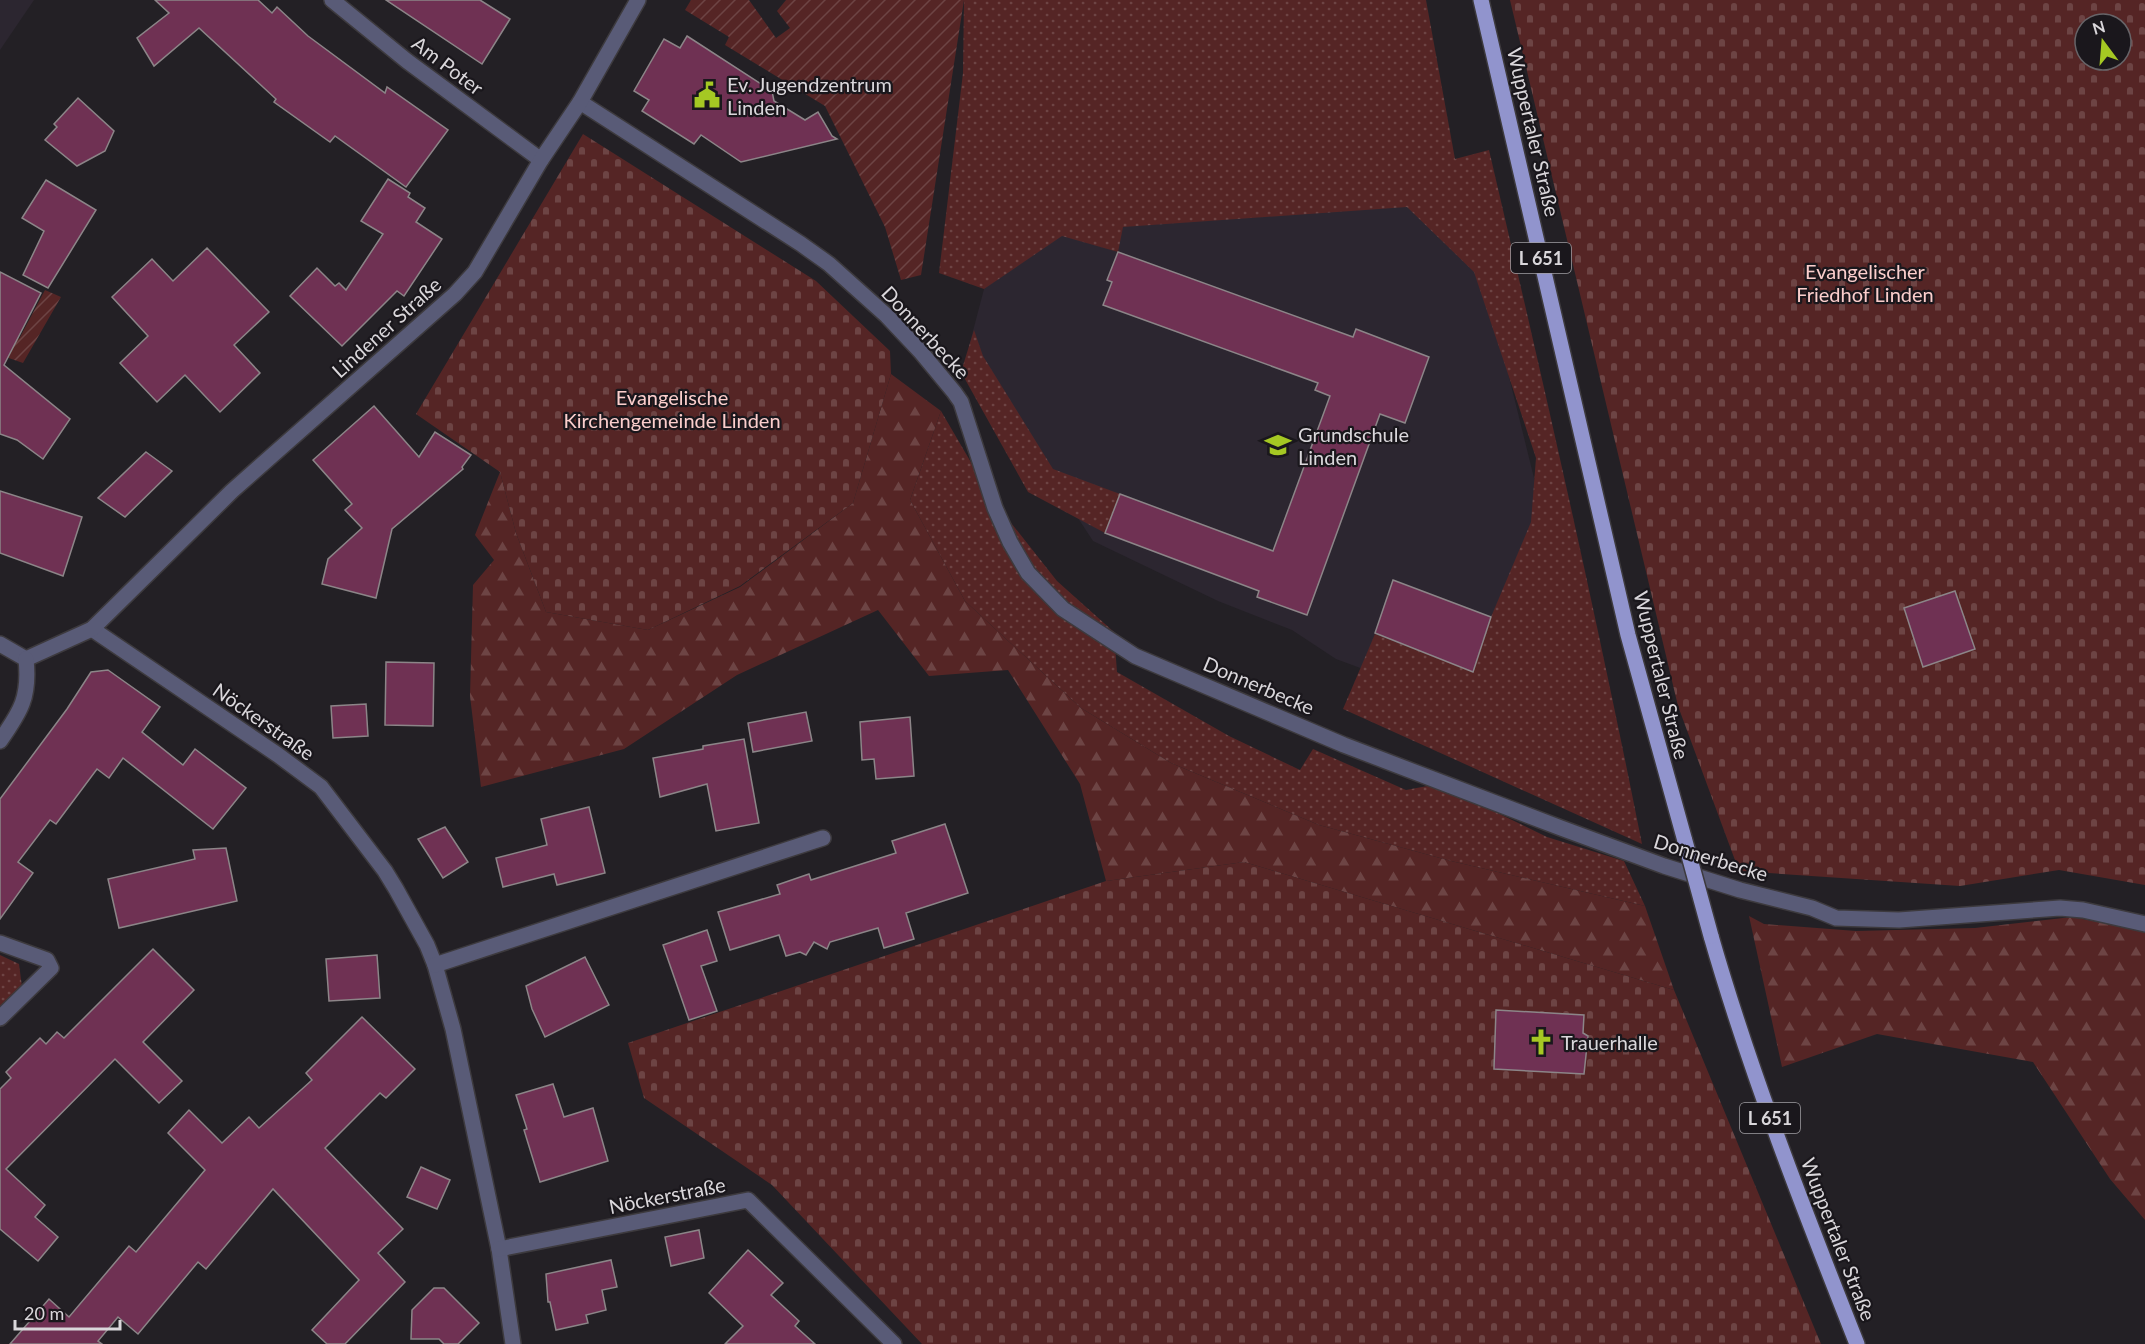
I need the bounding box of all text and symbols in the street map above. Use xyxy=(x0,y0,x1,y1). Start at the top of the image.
north arrow xyxy=(2073,12,2133,72)
text: N xyxy=(2090,16,2107,38)
street label: Am Poter xyxy=(408,31,489,100)
street label: Wuppertaler Straße xyxy=(1503,45,1565,219)
place label: Ev. Jugendzentrum Linden xyxy=(727,72,892,119)
public building icon: Ev. Jugendzentrum Linden xyxy=(692,80,722,110)
road number: L 651 xyxy=(1511,243,1571,273)
park label: Evangelischer Friedhof Linden xyxy=(1796,259,1934,306)
street label: Lindener Straße xyxy=(327,272,445,382)
street label: Donnerbecke xyxy=(877,281,975,383)
park label: Evangelische Kirchengemeinde Linden xyxy=(563,385,781,432)
place label: Grundschule Linden xyxy=(1298,422,1409,469)
school or university icon: Grundschule Linden xyxy=(1263,430,1293,460)
street label: Wuppertaler Straße xyxy=(1629,588,1695,762)
street label: Donnerbecke xyxy=(1200,651,1318,719)
street label: Nöckerstraße xyxy=(209,677,319,765)
street label: Donnerbecke xyxy=(1651,828,1771,886)
church icon: Trauerhalle xyxy=(1526,1027,1556,1057)
place label: Trauerhalle xyxy=(1561,1030,1658,1054)
road number: L 651 xyxy=(1740,1103,1800,1133)
street label: Wuppertaler Straße xyxy=(1797,1154,1881,1324)
street label: Nöckerstraße xyxy=(607,1172,727,1218)
scale bar xyxy=(15,1293,120,1331)
text: 20 m xyxy=(24,1302,64,1324)

